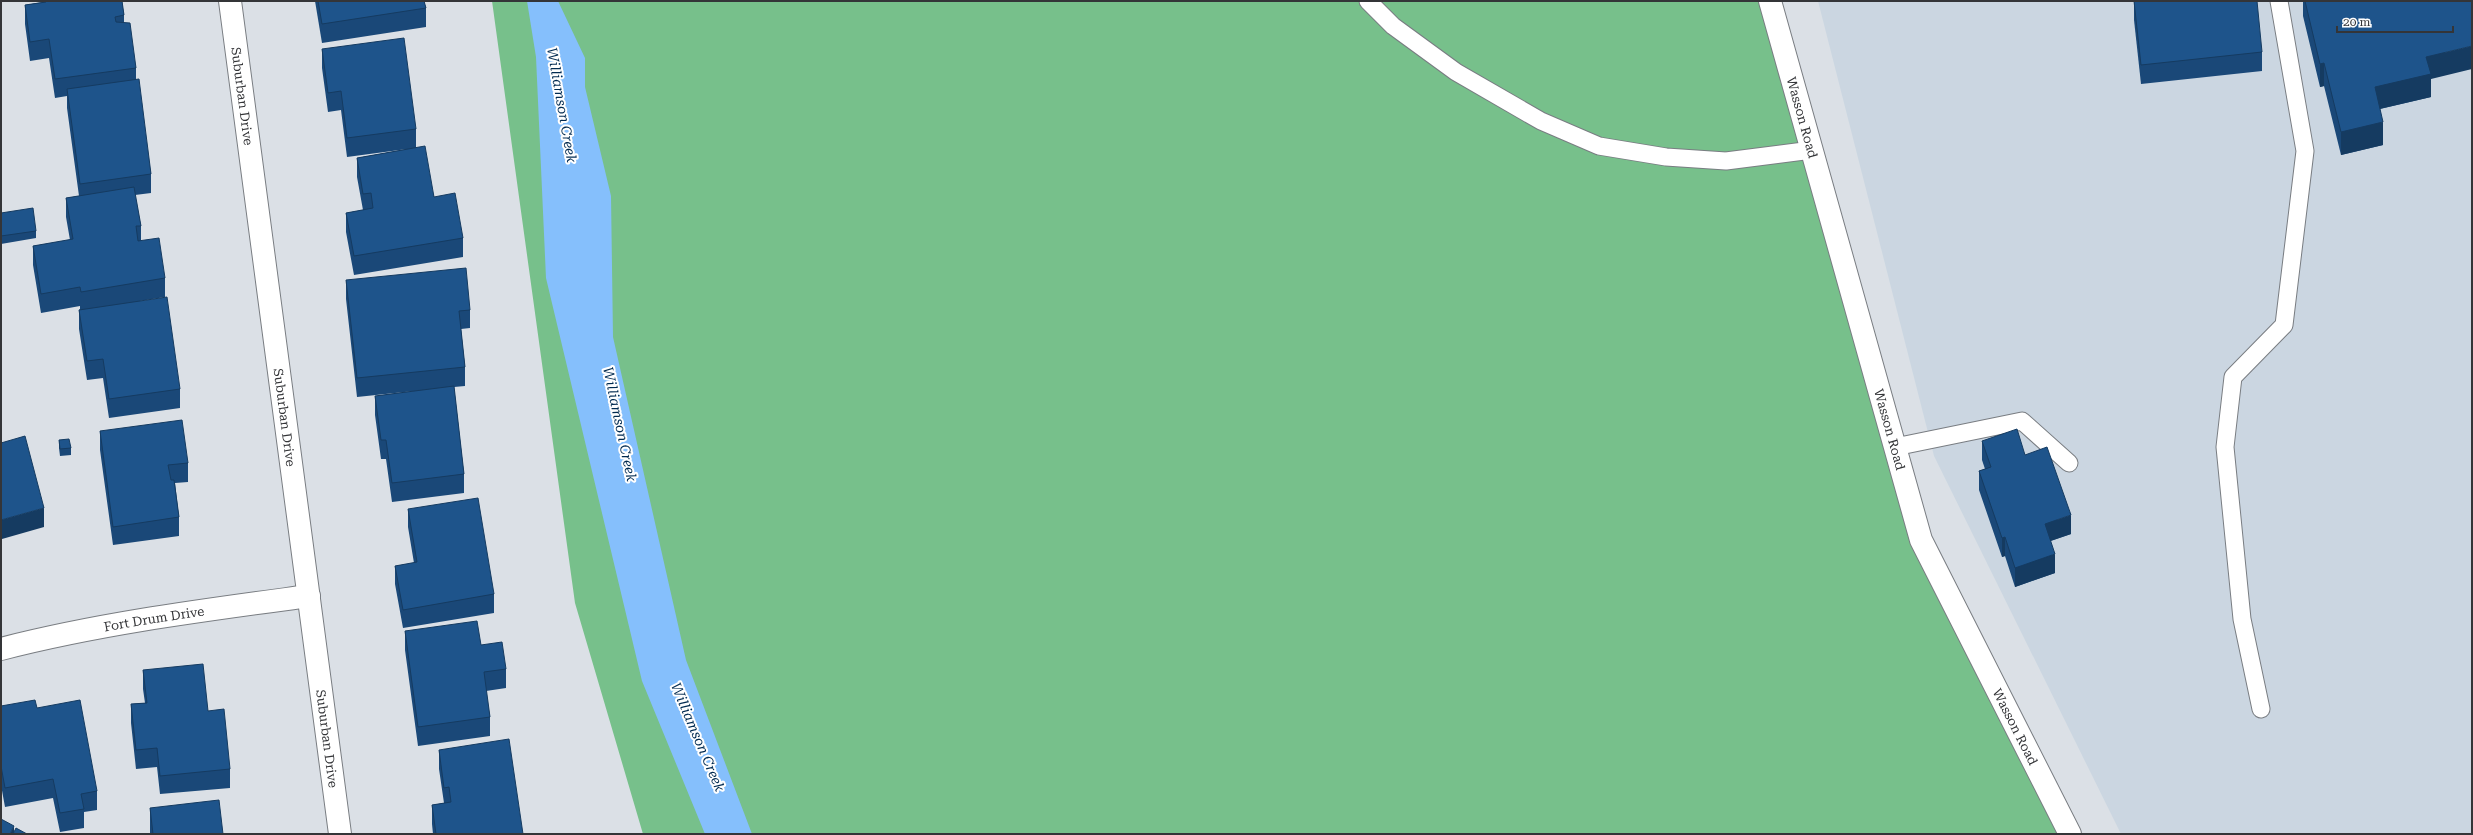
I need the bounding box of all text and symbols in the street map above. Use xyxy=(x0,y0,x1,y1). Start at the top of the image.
scale bar xyxy=(2337,8,2453,34)
text: 20 m xyxy=(2343,15,2370,29)
street label: Suburban Drive xyxy=(229,46,256,146)
water label: Williamson Creek xyxy=(544,46,580,164)
street label: Wasson Road xyxy=(1784,75,1821,160)
water label: Williamson Creek xyxy=(600,365,640,483)
street label: Suburban Drive xyxy=(271,367,299,467)
street label: Wasson Road xyxy=(1872,387,1909,472)
street label: Fort Drum Drive xyxy=(102,603,205,634)
water label: Williamson Creek xyxy=(668,680,728,794)
street label: Wasson Road xyxy=(1990,686,2041,768)
street label: Suburban Drive xyxy=(313,689,341,789)

